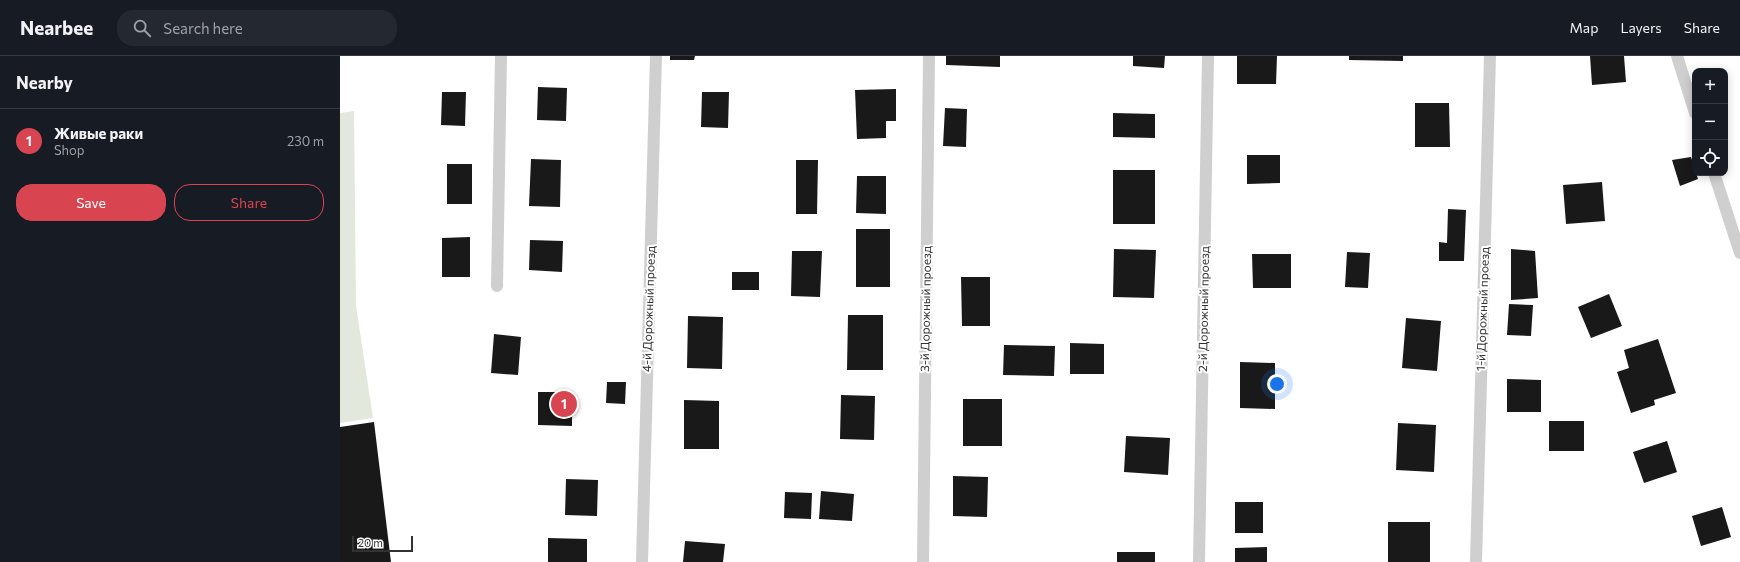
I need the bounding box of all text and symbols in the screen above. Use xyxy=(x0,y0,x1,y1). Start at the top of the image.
search box xyxy=(117,10,397,46)
text: Nearbee xyxy=(20,16,93,39)
icon: search xyxy=(131,17,153,39)
text: Search here xyxy=(163,19,243,37)
text: Map xyxy=(1570,19,1598,36)
text: Layers xyxy=(1620,19,1662,36)
text: Share xyxy=(1684,19,1720,36)
map controls xyxy=(1692,68,1728,176)
button: + xyxy=(1692,68,1728,104)
text: Nearby xyxy=(16,72,73,93)
button: − xyxy=(1692,104,1728,140)
text: Живые раки xyxy=(54,124,143,142)
text: 1 xyxy=(26,133,32,149)
text: 230 m xyxy=(287,133,324,149)
button: locate xyxy=(1692,140,1728,176)
text: Shop xyxy=(54,142,85,158)
button: Save xyxy=(16,184,166,221)
button: Share xyxy=(174,184,324,221)
street label: 4-й Дорожный проезд xyxy=(639,246,657,372)
street label: 3-й Дорожный проезд xyxy=(917,246,933,372)
street label: 2-й Дорожный проезд xyxy=(1195,246,1211,372)
street label: 1-й Дорожный проезд xyxy=(1473,247,1491,371)
your location xyxy=(1267,374,1287,394)
pin: 1 xyxy=(551,389,577,419)
scale bar xyxy=(352,534,413,553)
text: 20 m xyxy=(358,536,383,549)

